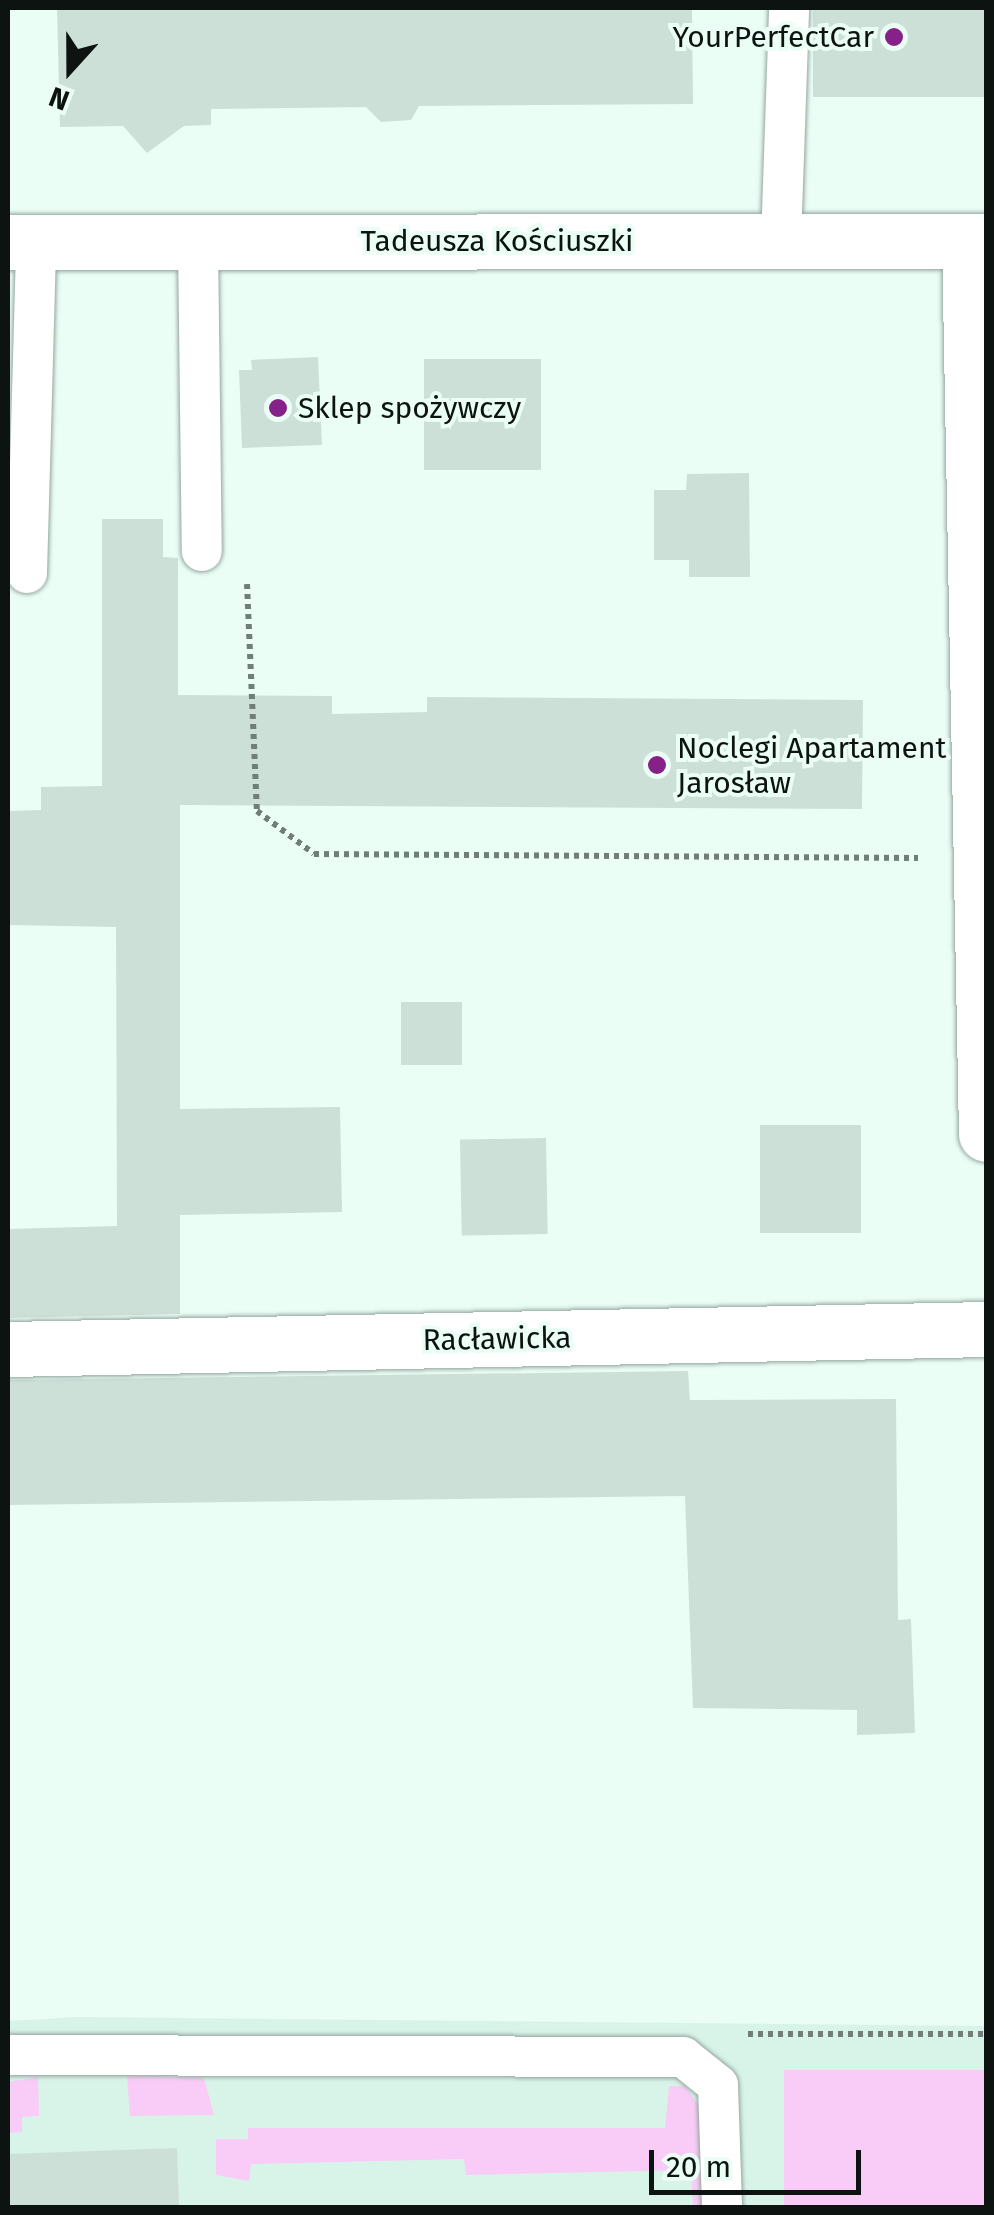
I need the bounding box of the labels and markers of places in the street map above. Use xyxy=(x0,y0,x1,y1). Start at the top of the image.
place label: YourPerfectCar xyxy=(673,19,874,55)
marker: YourPerfectCar xyxy=(883,26,905,48)
place label: Sklep spożywczy xyxy=(298,390,521,426)
marker: Sklep spożywczy xyxy=(267,397,289,419)
place label: Noclegi Apartament Jarosław xyxy=(677,730,946,800)
marker: Noclegi Apartament Jarosław xyxy=(646,754,668,776)

